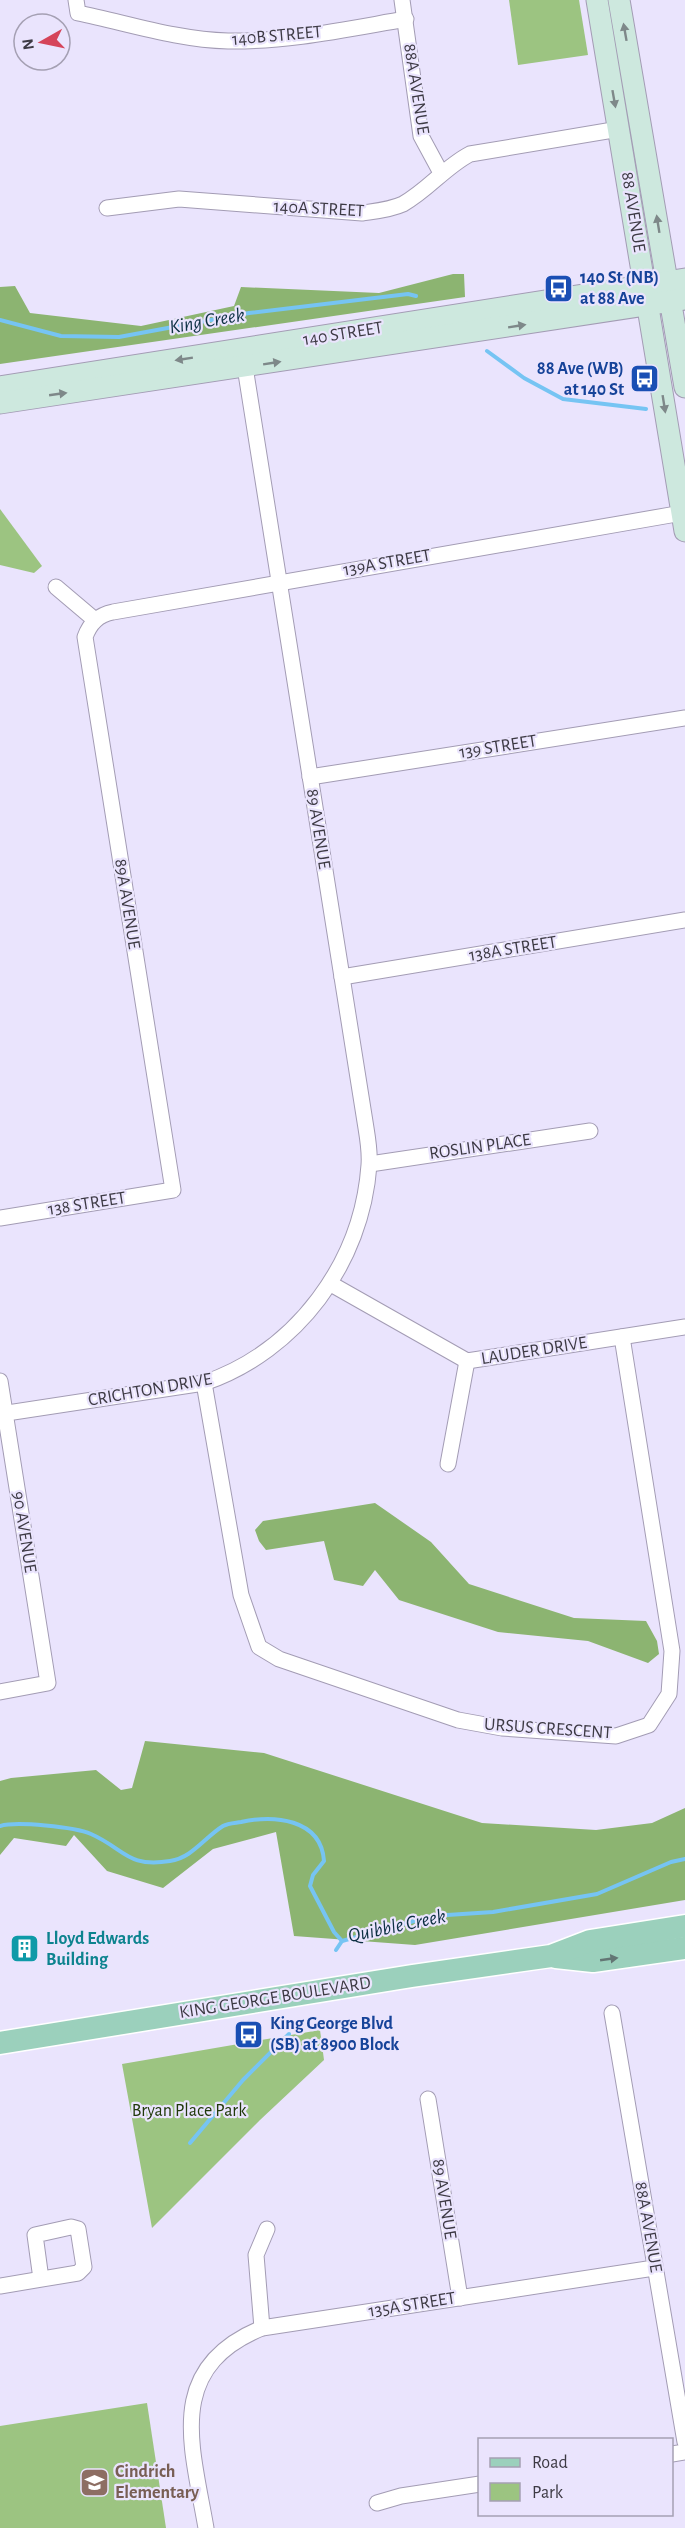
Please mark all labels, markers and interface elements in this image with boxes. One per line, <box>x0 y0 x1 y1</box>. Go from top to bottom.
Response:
north arrow <box>12 12 72 72</box>
street label: 140B STREET <box>231 23 323 49</box>
one-way arrow <box>620 23 629 42</box>
text: N <box>19 37 37 51</box>
street label: 88A AVENUE <box>400 42 432 136</box>
one-way arrow <box>609 90 618 109</box>
street label: 88 AVENUE <box>618 171 648 254</box>
street label: 140A STREET <box>273 198 365 220</box>
one-way arrow <box>654 215 663 234</box>
place label: 140 St (NB) at 88 Ave <box>580 269 659 308</box>
bus stop icon: 140 St (NB) at 88 Ave <box>543 272 575 304</box>
water label: King Creek <box>168 305 246 337</box>
street label: 140 STREET <box>302 319 384 349</box>
one-way arrow <box>507 321 526 330</box>
one-way arrow <box>175 354 194 363</box>
one-way arrow <box>262 359 281 368</box>
place label: 88 Ave (WB) at 140 St <box>537 360 624 399</box>
bus stop icon: 88 Ave (WB) at 140 St <box>629 363 661 395</box>
one-way arrow <box>49 390 68 399</box>
one-way arrow <box>660 395 669 414</box>
street label: 139A STREET <box>342 546 432 580</box>
street label: 139 STREET <box>458 732 538 762</box>
street label: 89 AVENUE <box>303 788 333 871</box>
street label: 89A AVENUE <box>111 857 143 951</box>
street label: 138A STREET <box>468 933 558 965</box>
street label: ROSLIN PLACE <box>428 1131 532 1163</box>
street label: 138 STREET <box>47 1189 127 1219</box>
street label: LAUDER DRIVE <box>480 1334 589 1368</box>
street label: CRICHTON DRIVE <box>87 1370 213 1410</box>
street label: 90 AVENUE <box>9 1490 39 1574</box>
street label: URSUS CRESCENT <box>484 1716 613 1742</box>
water label: Quibble Creek <box>346 1906 448 1946</box>
place label: Lloyd Edwards Building <box>46 1930 149 1969</box>
building icon: Lloyd Edwards Building <box>9 1933 41 1965</box>
one-way arrow <box>600 1954 619 1963</box>
street label: KING GEORGE BOULEVARD <box>178 1974 372 2022</box>
place label: King George Blvd (SB) at 8900 Block <box>270 2015 399 2054</box>
bus stop icon: King George Blvd (SB) at 8900 Block <box>233 2018 265 2050</box>
park label: Bryan Place Park <box>132 2102 247 2120</box>
street label: 89 AVENUE <box>429 2158 459 2241</box>
street label: 88A AVENUE <box>631 2180 665 2274</box>
street label: 135A STREET <box>367 2289 457 2321</box>
legend <box>478 2438 673 2516</box>
text: Road <box>532 2454 568 2472</box>
place label: Cindrich Elementary <box>115 2463 200 2502</box>
school or university icon: Cindrich Elementary <box>78 2466 110 2498</box>
text: Park <box>532 2484 564 2502</box>

